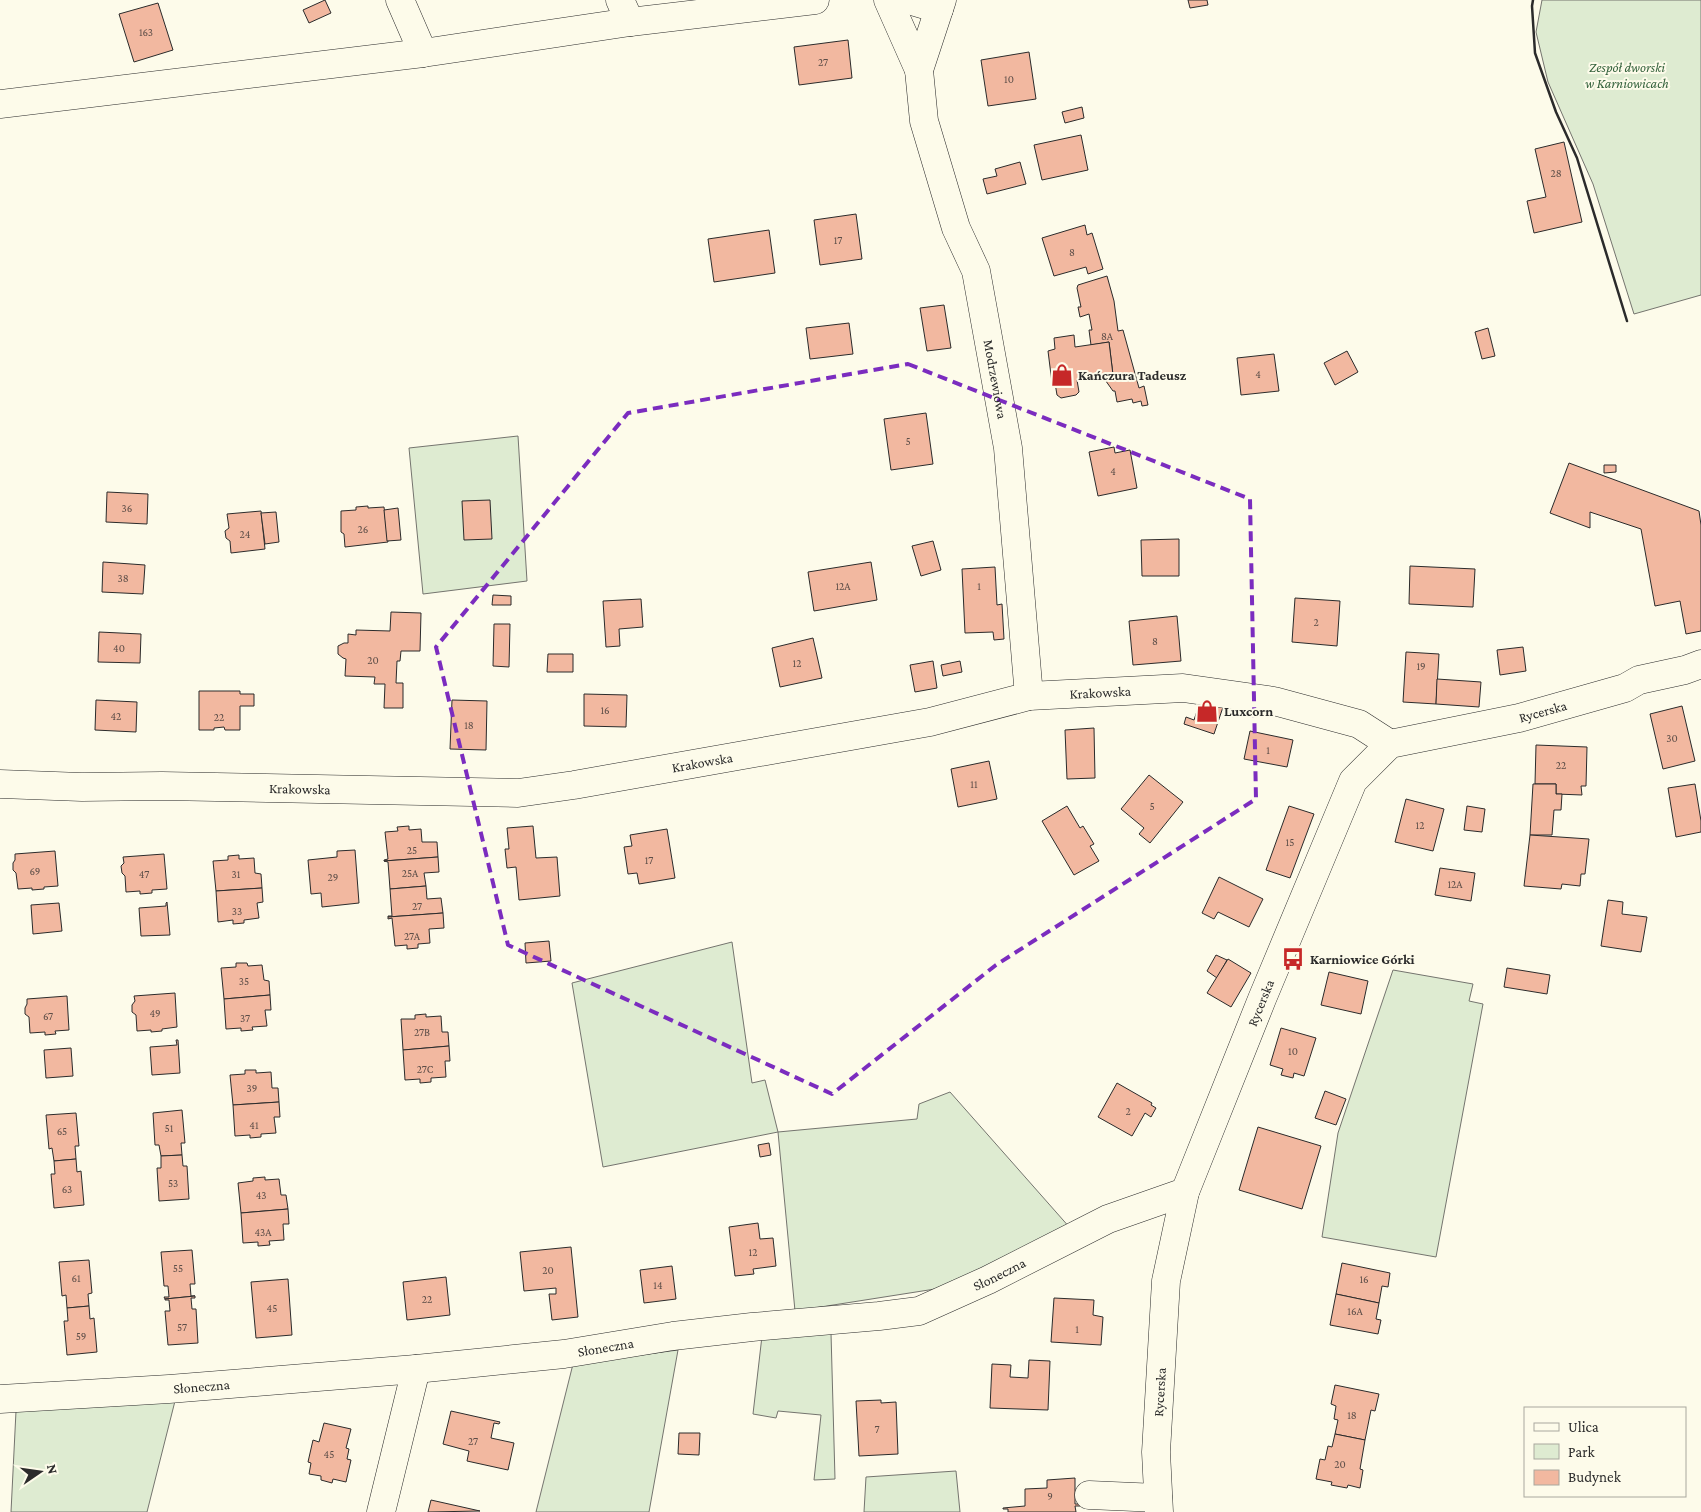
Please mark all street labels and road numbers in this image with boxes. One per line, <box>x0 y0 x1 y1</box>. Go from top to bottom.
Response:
street label: Modrzewiowa <box>981 338 1011 421</box>
street label: Krakowska <box>1069 683 1132 702</box>
street label: Rycerska <box>1517 697 1569 726</box>
street label: Krakowska <box>671 749 735 776</box>
street label: Krakowska <box>269 780 331 797</box>
street label: Rycerska <box>1244 977 1277 1029</box>
street label: Słoneczna <box>970 1254 1029 1294</box>
street label: Słoneczna <box>576 1335 635 1360</box>
street label: Rycerska <box>1150 1367 1169 1417</box>
street label: Słoneczna <box>173 1376 231 1397</box>

